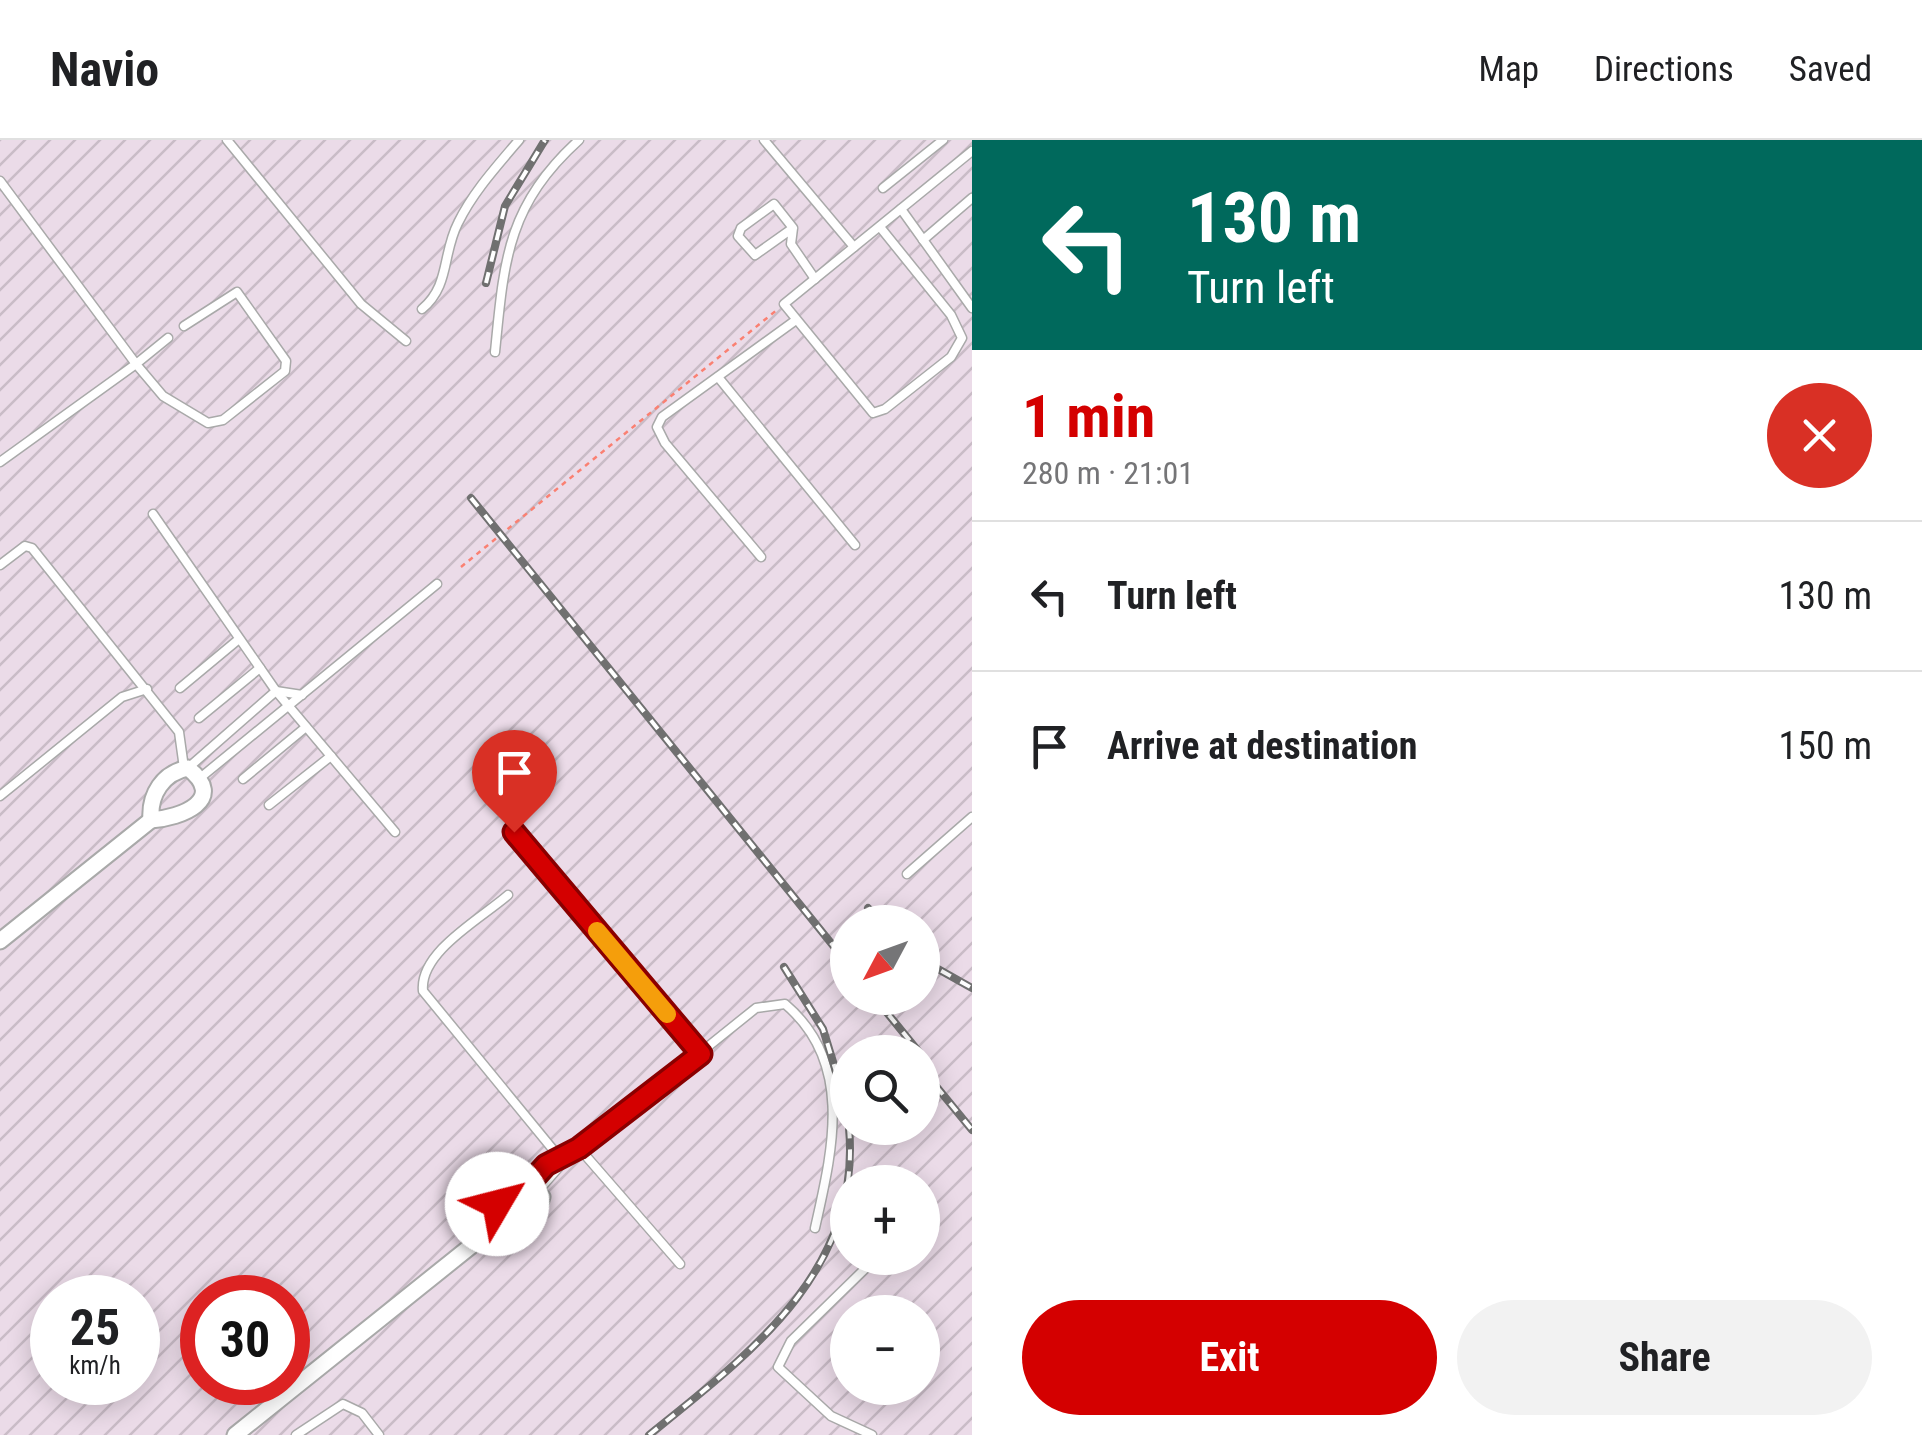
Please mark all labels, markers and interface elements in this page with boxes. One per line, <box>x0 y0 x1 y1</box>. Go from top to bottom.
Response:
text: Navio <box>50 41 159 98</box>
text: Map <box>1479 49 1539 90</box>
text: Directions <box>1594 49 1734 90</box>
text: Saved <box>1789 49 1872 90</box>
text: 130 m <box>1187 177 1361 259</box>
icon: left <box>1022 180 1152 310</box>
text: Turn left <box>1187 261 1335 314</box>
text: 1 min <box>1022 381 1155 452</box>
button: close <box>1767 383 1872 488</box>
text: 280 m · 21:01 <box>1022 454 1194 492</box>
icon: left <box>1022 569 1077 624</box>
text: Turn left <box>1107 574 1237 618</box>
text: 130 m <box>1778 574 1872 618</box>
icon: arrive <box>1022 719 1077 774</box>
text: Arrive at destination <box>1107 724 1417 768</box>
text: 150 m <box>1778 724 1872 768</box>
pin <box>472 730 557 833</box>
icon: arrive <box>487 745 542 800</box>
north arrow <box>830 905 940 1015</box>
map controls <box>830 905 940 1405</box>
button: search <box>830 1035 940 1145</box>
position arrow <box>445 1152 549 1256</box>
button: + <box>830 1165 940 1275</box>
speed limit sign: 30 <box>180 1275 310 1405</box>
button: − <box>830 1295 940 1405</box>
text: 25 <box>70 1299 120 1357</box>
button: Exit <box>1022 1300 1437 1415</box>
button: Share <box>1457 1300 1872 1415</box>
text: km/h <box>69 1351 121 1380</box>

